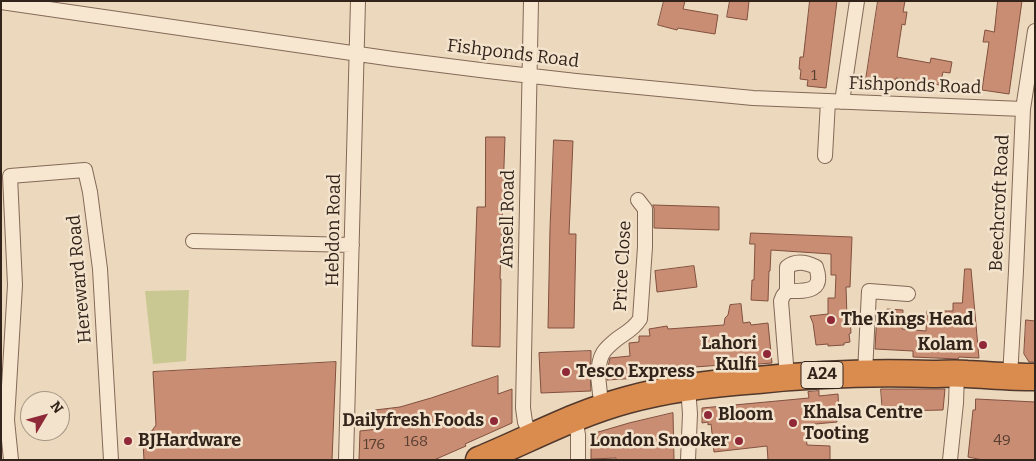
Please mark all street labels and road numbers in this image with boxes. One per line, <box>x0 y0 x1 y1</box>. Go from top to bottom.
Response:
street label: Fishponds Road <box>446 35 580 73</box>
street label: Fishponds Road <box>848 73 982 99</box>
street label: Beechcroft Road <box>986 134 1014 272</box>
street label: Ansell Road <box>496 170 520 268</box>
street label: Hebdon Road <box>322 174 346 286</box>
street label: Hereward Road <box>64 214 96 344</box>
street label: Price Close <box>610 220 636 312</box>
road number: A24 <box>801 362 843 388</box>

